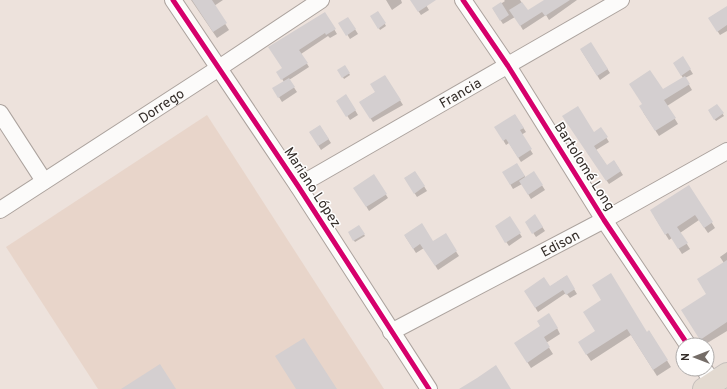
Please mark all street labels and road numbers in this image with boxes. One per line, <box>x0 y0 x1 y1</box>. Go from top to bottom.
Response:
street label: Francia <box>437 75 485 113</box>
street label: Dorrego <box>136 86 188 128</box>
street label: Bartolomé Long <box>550 119 618 214</box>
street label: Mariano López <box>279 144 344 231</box>
street label: Edison <box>538 227 583 262</box>

